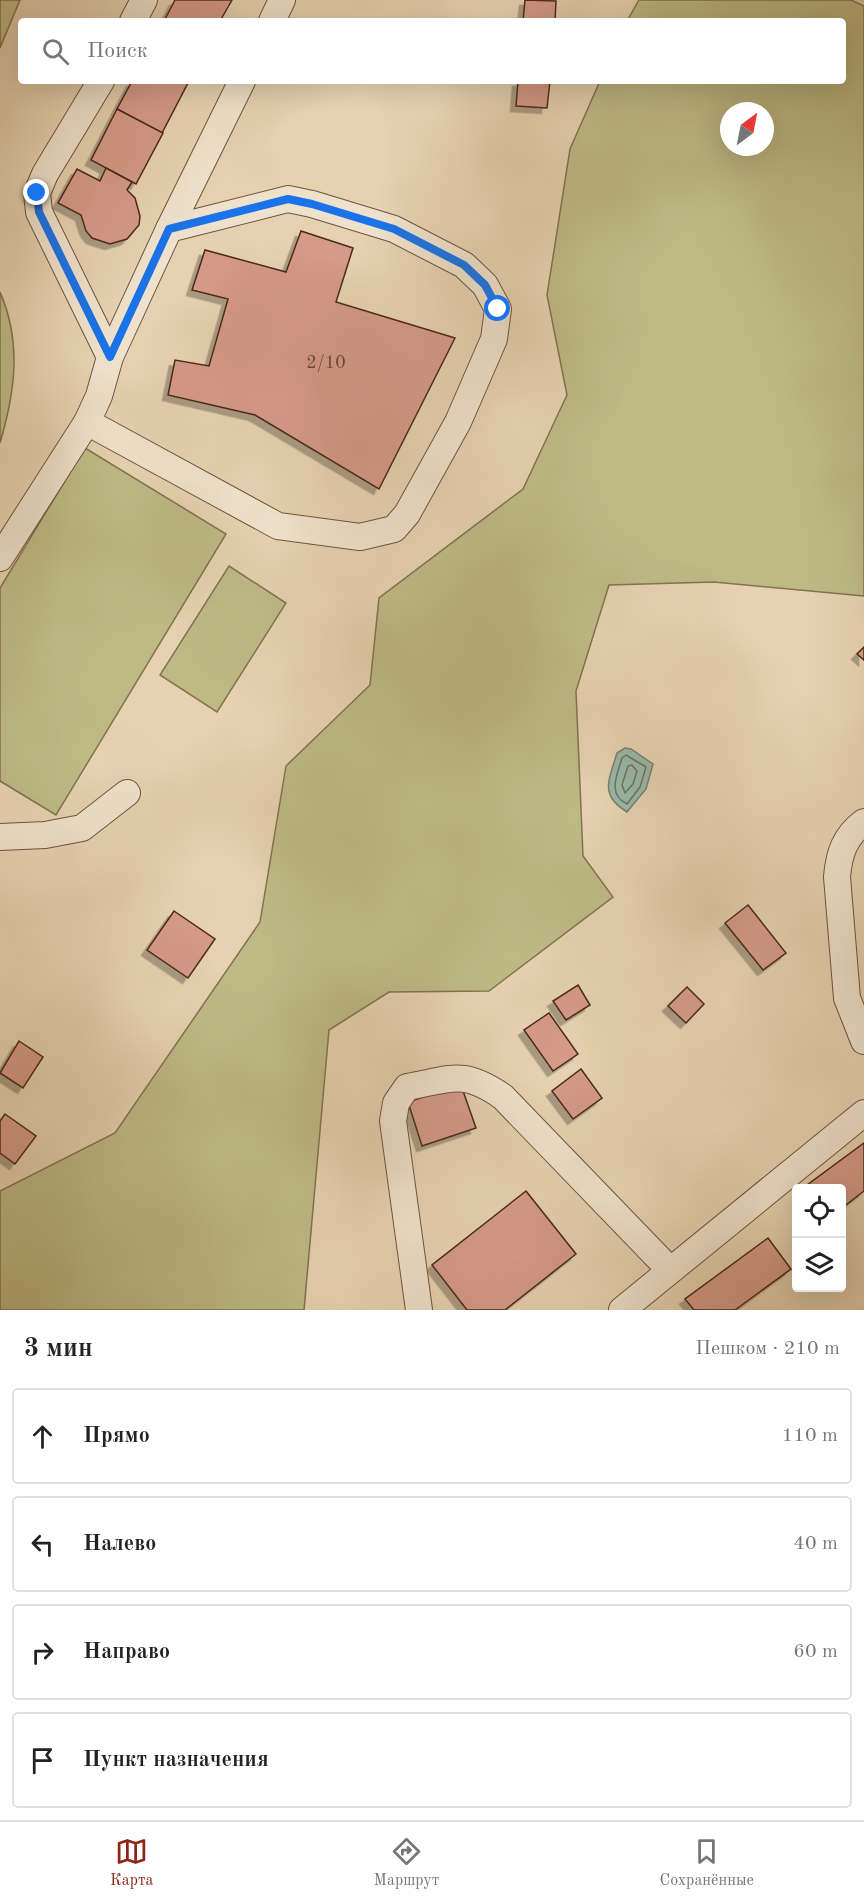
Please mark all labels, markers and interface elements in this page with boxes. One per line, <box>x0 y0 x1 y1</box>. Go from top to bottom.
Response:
search box <box>18 18 846 84</box>
icon: search <box>39 35 72 68</box>
text: Поиск <box>87 40 148 62</box>
north arrow <box>720 102 774 156</box>
route end <box>23 179 49 205</box>
route start <box>484 295 510 321</box>
house number: 2/10 <box>306 354 346 372</box>
map controls <box>792 1184 846 1292</box>
button: locate <box>792 1184 846 1238</box>
button: layers <box>792 1238 846 1292</box>
text: 3 мин <box>24 1336 93 1362</box>
text: Пешком · 210 m <box>695 1339 840 1359</box>
icon: ahead <box>26 1420 59 1453</box>
text: Прямо <box>83 1425 150 1447</box>
text: 110 m <box>782 1426 838 1446</box>
icon: left <box>26 1528 59 1561</box>
text: Налево <box>83 1533 156 1555</box>
text: 40 m <box>793 1534 838 1554</box>
icon: right <box>26 1636 59 1669</box>
text: Направо <box>83 1641 170 1663</box>
text: 60 m <box>793 1642 838 1662</box>
icon: arrive <box>26 1744 59 1777</box>
text: Пункт назначения <box>83 1749 269 1771</box>
tab: Карта <box>110 1835 153 1891</box>
tab: Маршрут <box>374 1835 439 1891</box>
tab: Сохранённые <box>660 1835 754 1891</box>

